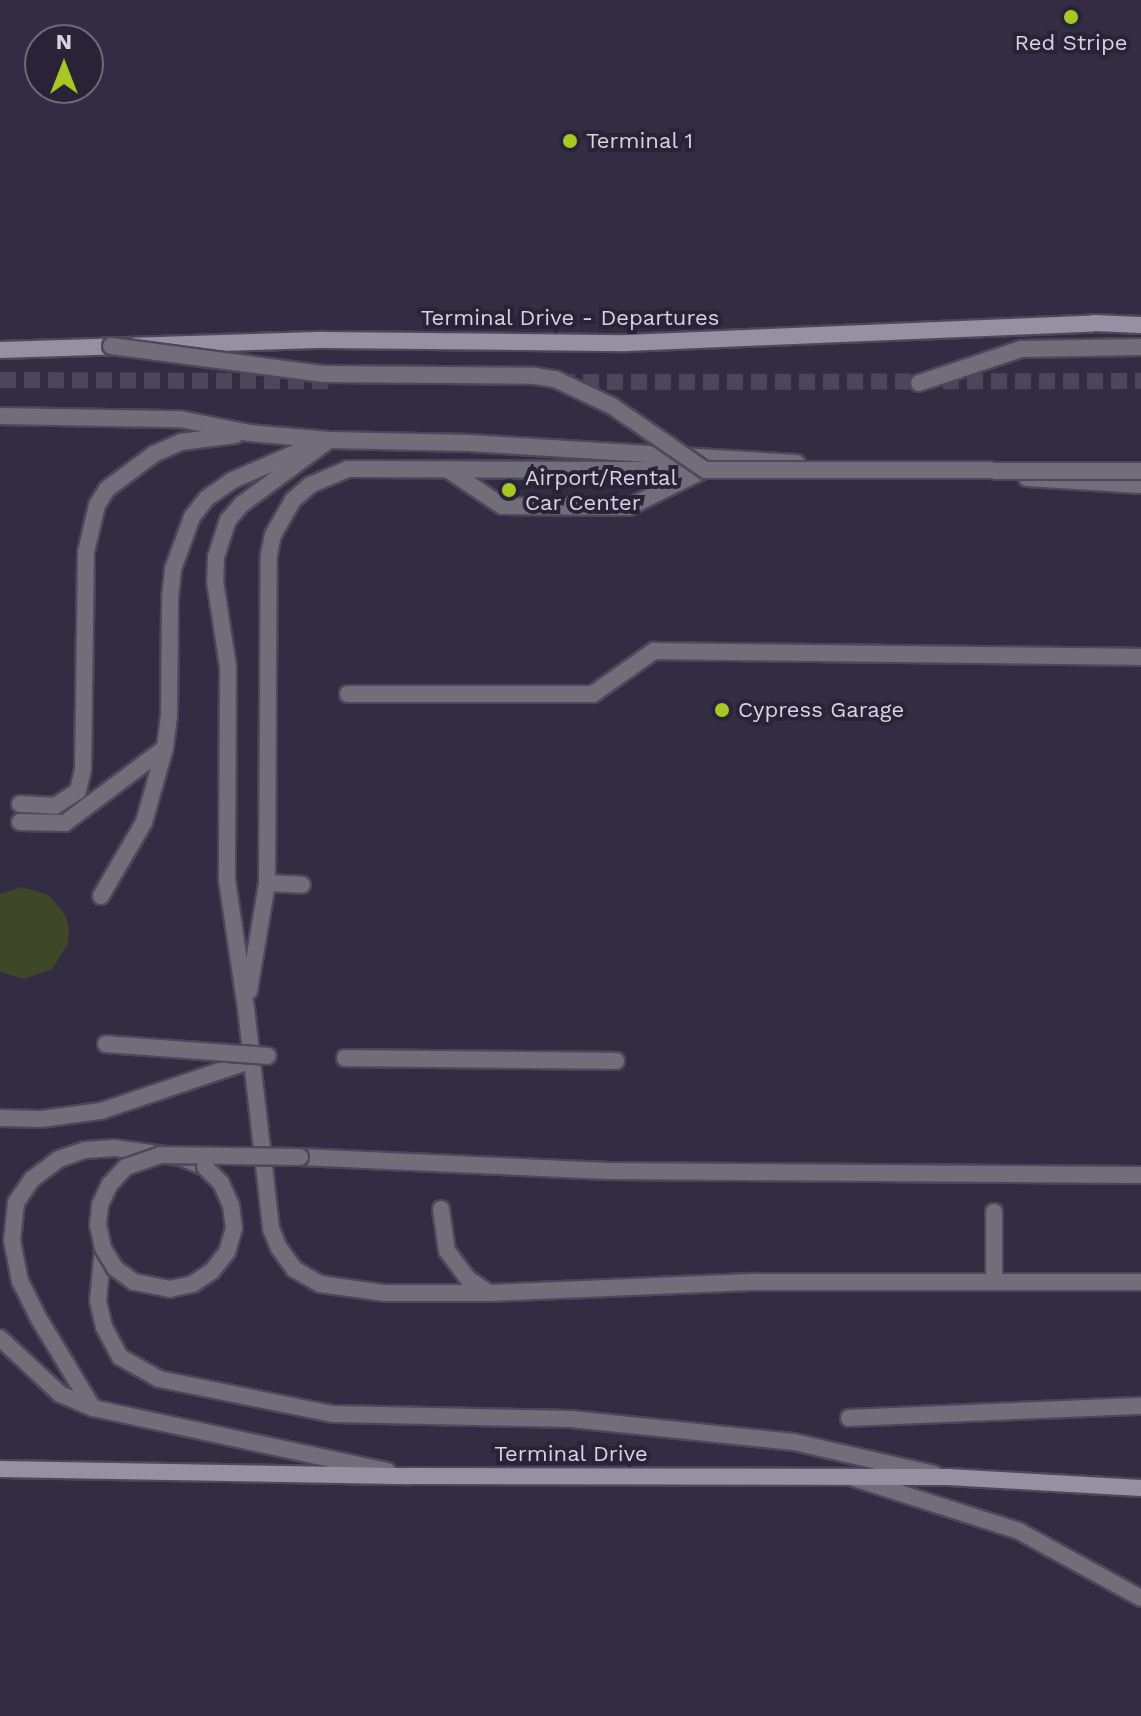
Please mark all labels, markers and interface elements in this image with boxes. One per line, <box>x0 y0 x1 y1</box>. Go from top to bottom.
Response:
marker: Red Stripe <box>1062 8 1080 26</box>
north arrow <box>24 24 104 104</box>
text: N <box>56 29 72 54</box>
place label: Red Stripe <box>1015 30 1127 56</box>
place label: Terminal 1 <box>586 128 694 154</box>
marker: Terminal 1 <box>561 132 579 150</box>
street label: Terminal Drive - Departures <box>420 305 720 331</box>
place label: Airport/Rental Car Center <box>525 464 677 516</box>
marker: Airport/Rental Car Center <box>500 481 518 499</box>
place label: Cypress Garage <box>738 697 904 723</box>
marker: Cypress Garage <box>713 701 731 719</box>
street label: Terminal Drive <box>494 1441 648 1467</box>

